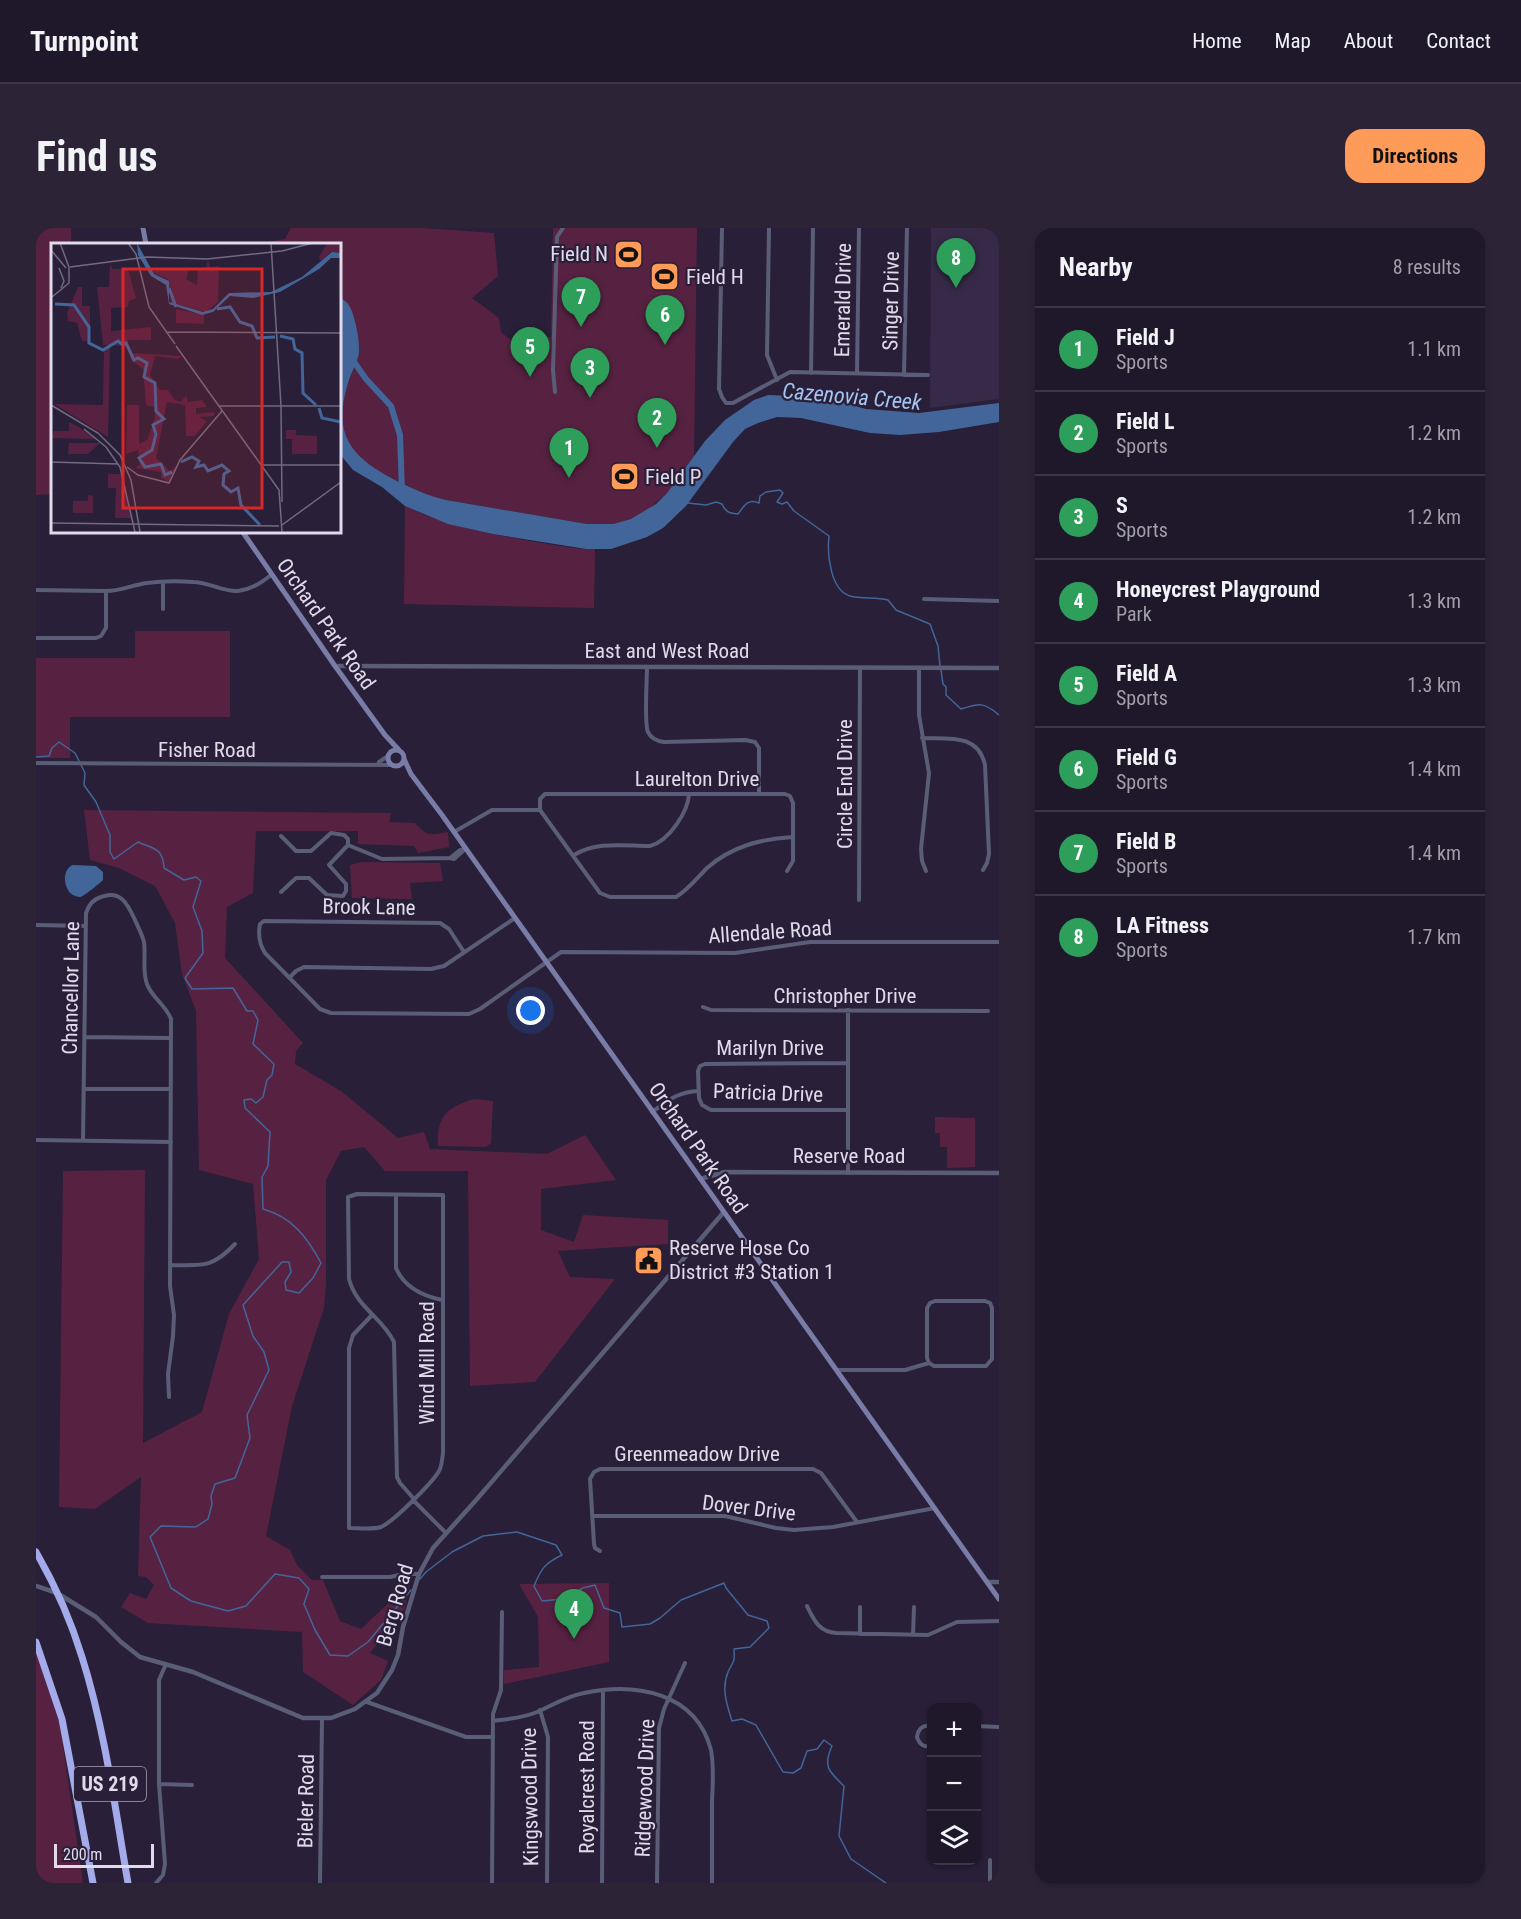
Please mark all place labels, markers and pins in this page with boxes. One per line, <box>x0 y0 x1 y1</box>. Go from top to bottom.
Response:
sports icon: Field N <box>613 238 645 270</box>
pin: 8 <box>936 238 976 288</box>
place label: Field N <box>550 242 608 266</box>
sports icon: Field H <box>649 261 681 293</box>
place label: Field H <box>686 265 744 289</box>
pin: 7 <box>562 278 600 327</box>
pin: 6 <box>646 296 684 345</box>
pin: 5 <box>510 328 550 377</box>
pin: 3 <box>570 348 610 398</box>
pin: 2 <box>638 398 676 448</box>
pin: 1 <box>550 428 588 478</box>
sports icon: Field P <box>608 461 640 493</box>
place label: Field P <box>645 465 701 489</box>
place label: Reserve Hose Co District #3 Station 1 <box>669 1236 834 1284</box>
public building icon: Reserve Hose Co District #3 Station 1 <box>632 1244 664 1276</box>
pin: 4 <box>554 1590 594 1639</box>

